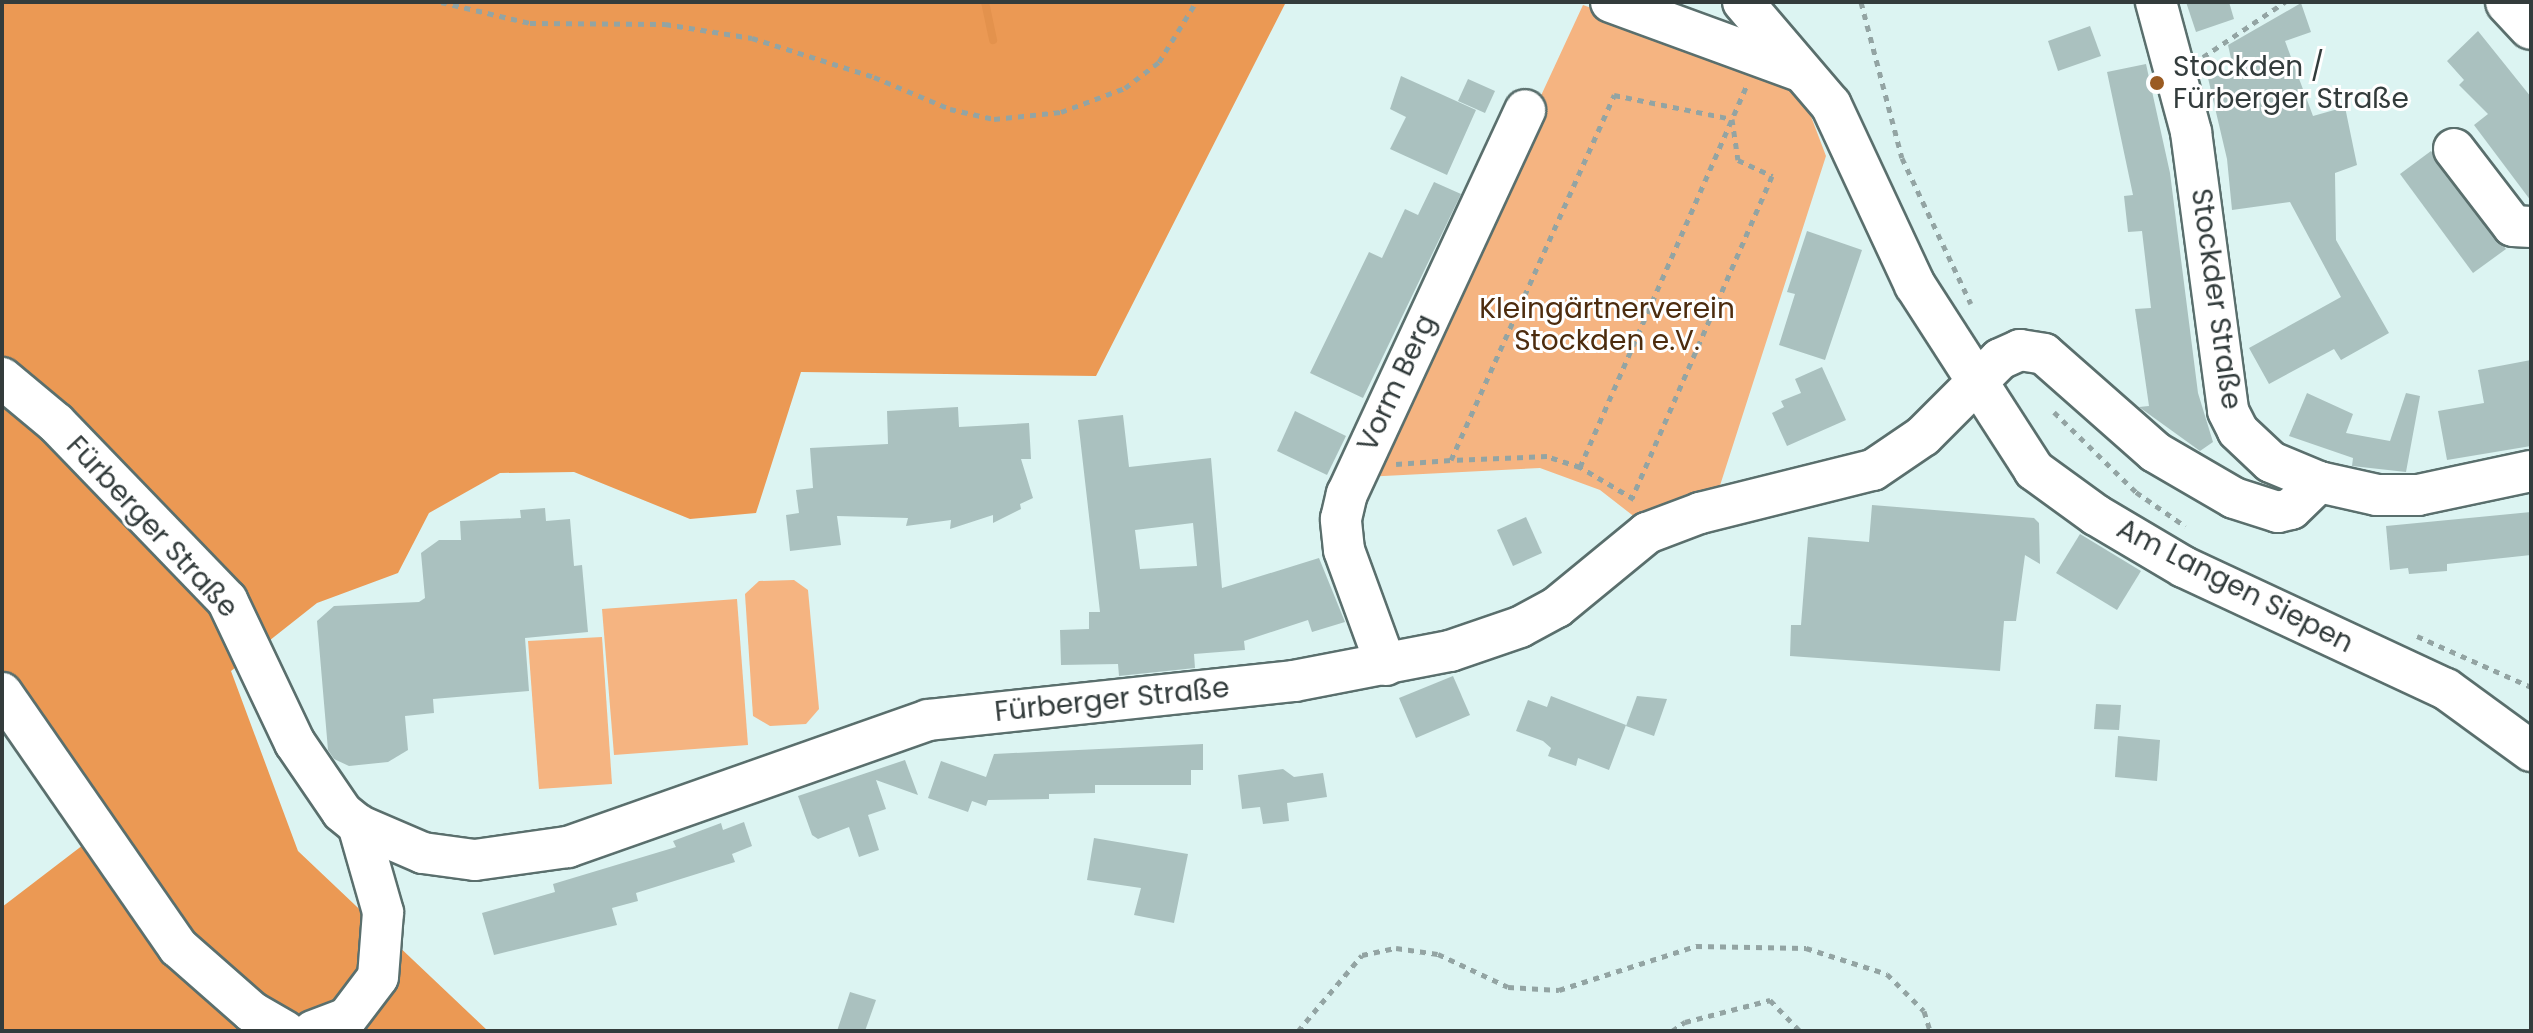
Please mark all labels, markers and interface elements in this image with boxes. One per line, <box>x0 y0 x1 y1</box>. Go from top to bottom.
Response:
place label: Stockden / Fürberger Straße <box>2173 50 2409 116</box>
marker: Stockden / Fürberger Straße <box>2148 74 2166 92</box>
street label: Stockder Straße <box>2184 186 2248 412</box>
park label: Kleingärtnerverein Stockden e.V. <box>1479 292 1735 358</box>
street label: Vorm Berg <box>1351 309 1443 457</box>
street label: Fürberger Straße <box>59 429 245 625</box>
street label: Am Langen Siepen <box>2111 512 2359 660</box>
street label: Fürberger Straße <box>993 671 1231 729</box>

